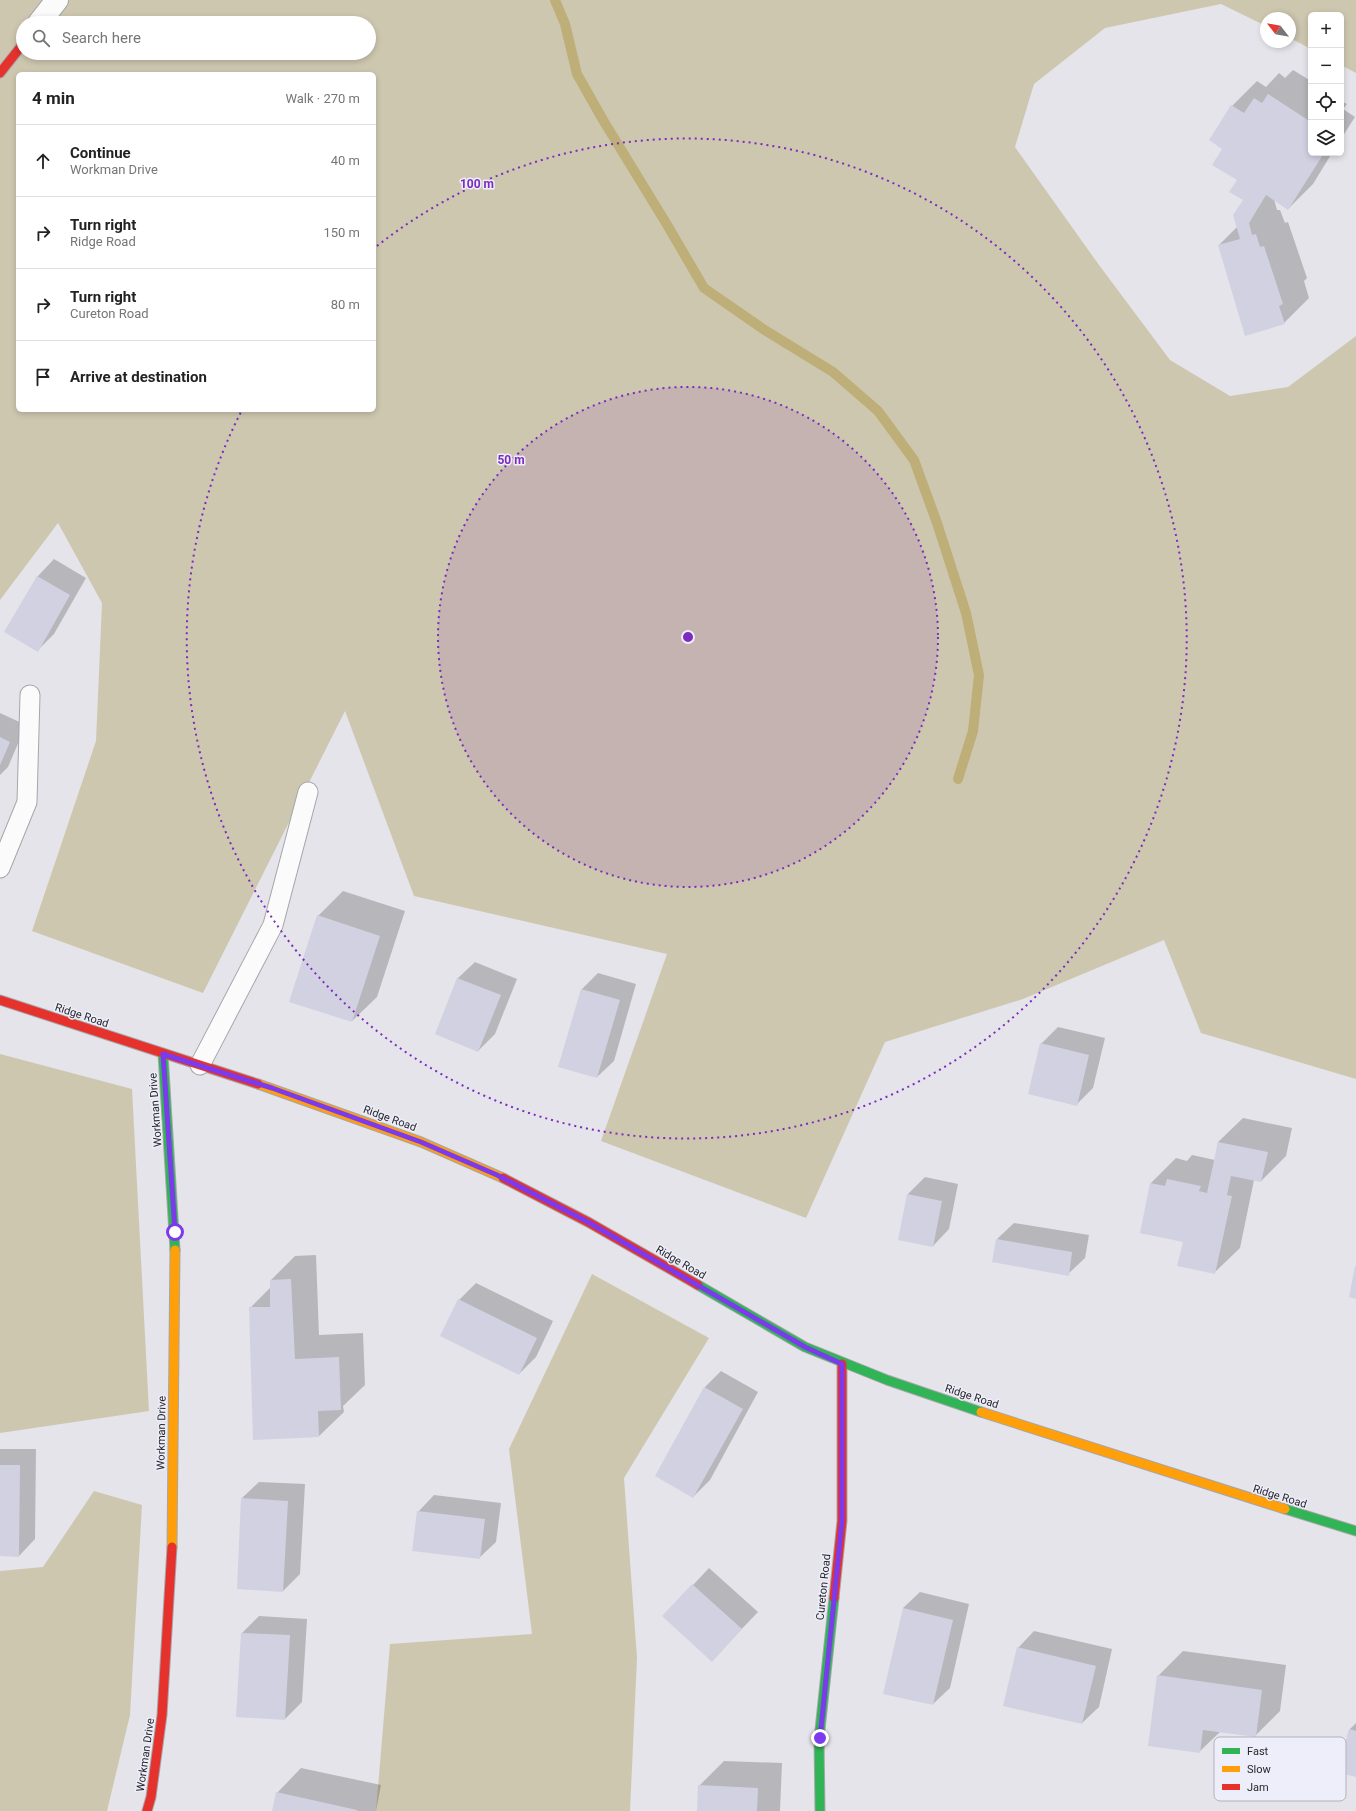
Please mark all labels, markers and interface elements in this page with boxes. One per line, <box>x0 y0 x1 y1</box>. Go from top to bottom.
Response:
north arrow <box>1260 12 1296 48</box>
map controls <box>1308 12 1344 156</box>
button: + <box>1308 12 1344 48</box>
search box <box>16 16 376 60</box>
icon: search <box>30 27 52 49</box>
text: Search here <box>62 29 141 47</box>
button: − <box>1308 48 1344 84</box>
button: locate <box>1308 84 1344 120</box>
text: 4 min <box>32 88 75 108</box>
text: Walk · 270 m <box>285 91 360 106</box>
button: layers <box>1308 120 1344 156</box>
text: Continue <box>70 144 131 162</box>
icon: ahead <box>32 150 54 172</box>
text: 40 m <box>331 153 360 168</box>
text: Workman Drive <box>70 162 158 177</box>
text: 100 m <box>460 177 494 191</box>
text: Turn right <box>70 216 136 234</box>
icon: right <box>32 222 54 244</box>
text: 150 m <box>323 225 360 240</box>
text: Ridge Road <box>70 234 136 249</box>
text: Turn right <box>70 288 136 306</box>
icon: right <box>32 294 54 316</box>
text: 80 m <box>331 297 360 312</box>
text: Cureton Road <box>70 306 149 321</box>
icon: arrive <box>32 366 54 388</box>
text: Arrive at destination <box>70 368 207 386</box>
text: 50 m <box>497 453 525 467</box>
centre of rings <box>681 630 695 644</box>
street label: Ridge Road <box>53 1001 110 1030</box>
street label: Workman Drive <box>146 1072 165 1147</box>
street label: Ridge Road <box>361 1103 418 1134</box>
route start <box>166 1223 184 1241</box>
street label: Ridge Road <box>653 1243 708 1282</box>
street label: Ridge Road <box>943 1382 1000 1411</box>
street label: Workman Drive <box>154 1396 169 1470</box>
street label: Ridge Road <box>1251 1482 1308 1511</box>
street label: Cureton Road <box>814 1553 833 1621</box>
street label: Workman Drive <box>134 1717 157 1793</box>
route end <box>811 1729 829 1747</box>
legend <box>1214 1737 1346 1801</box>
text: Fast <box>1247 1745 1269 1758</box>
text: Slow <box>1247 1763 1271 1776</box>
text: Jam <box>1247 1781 1269 1794</box>

